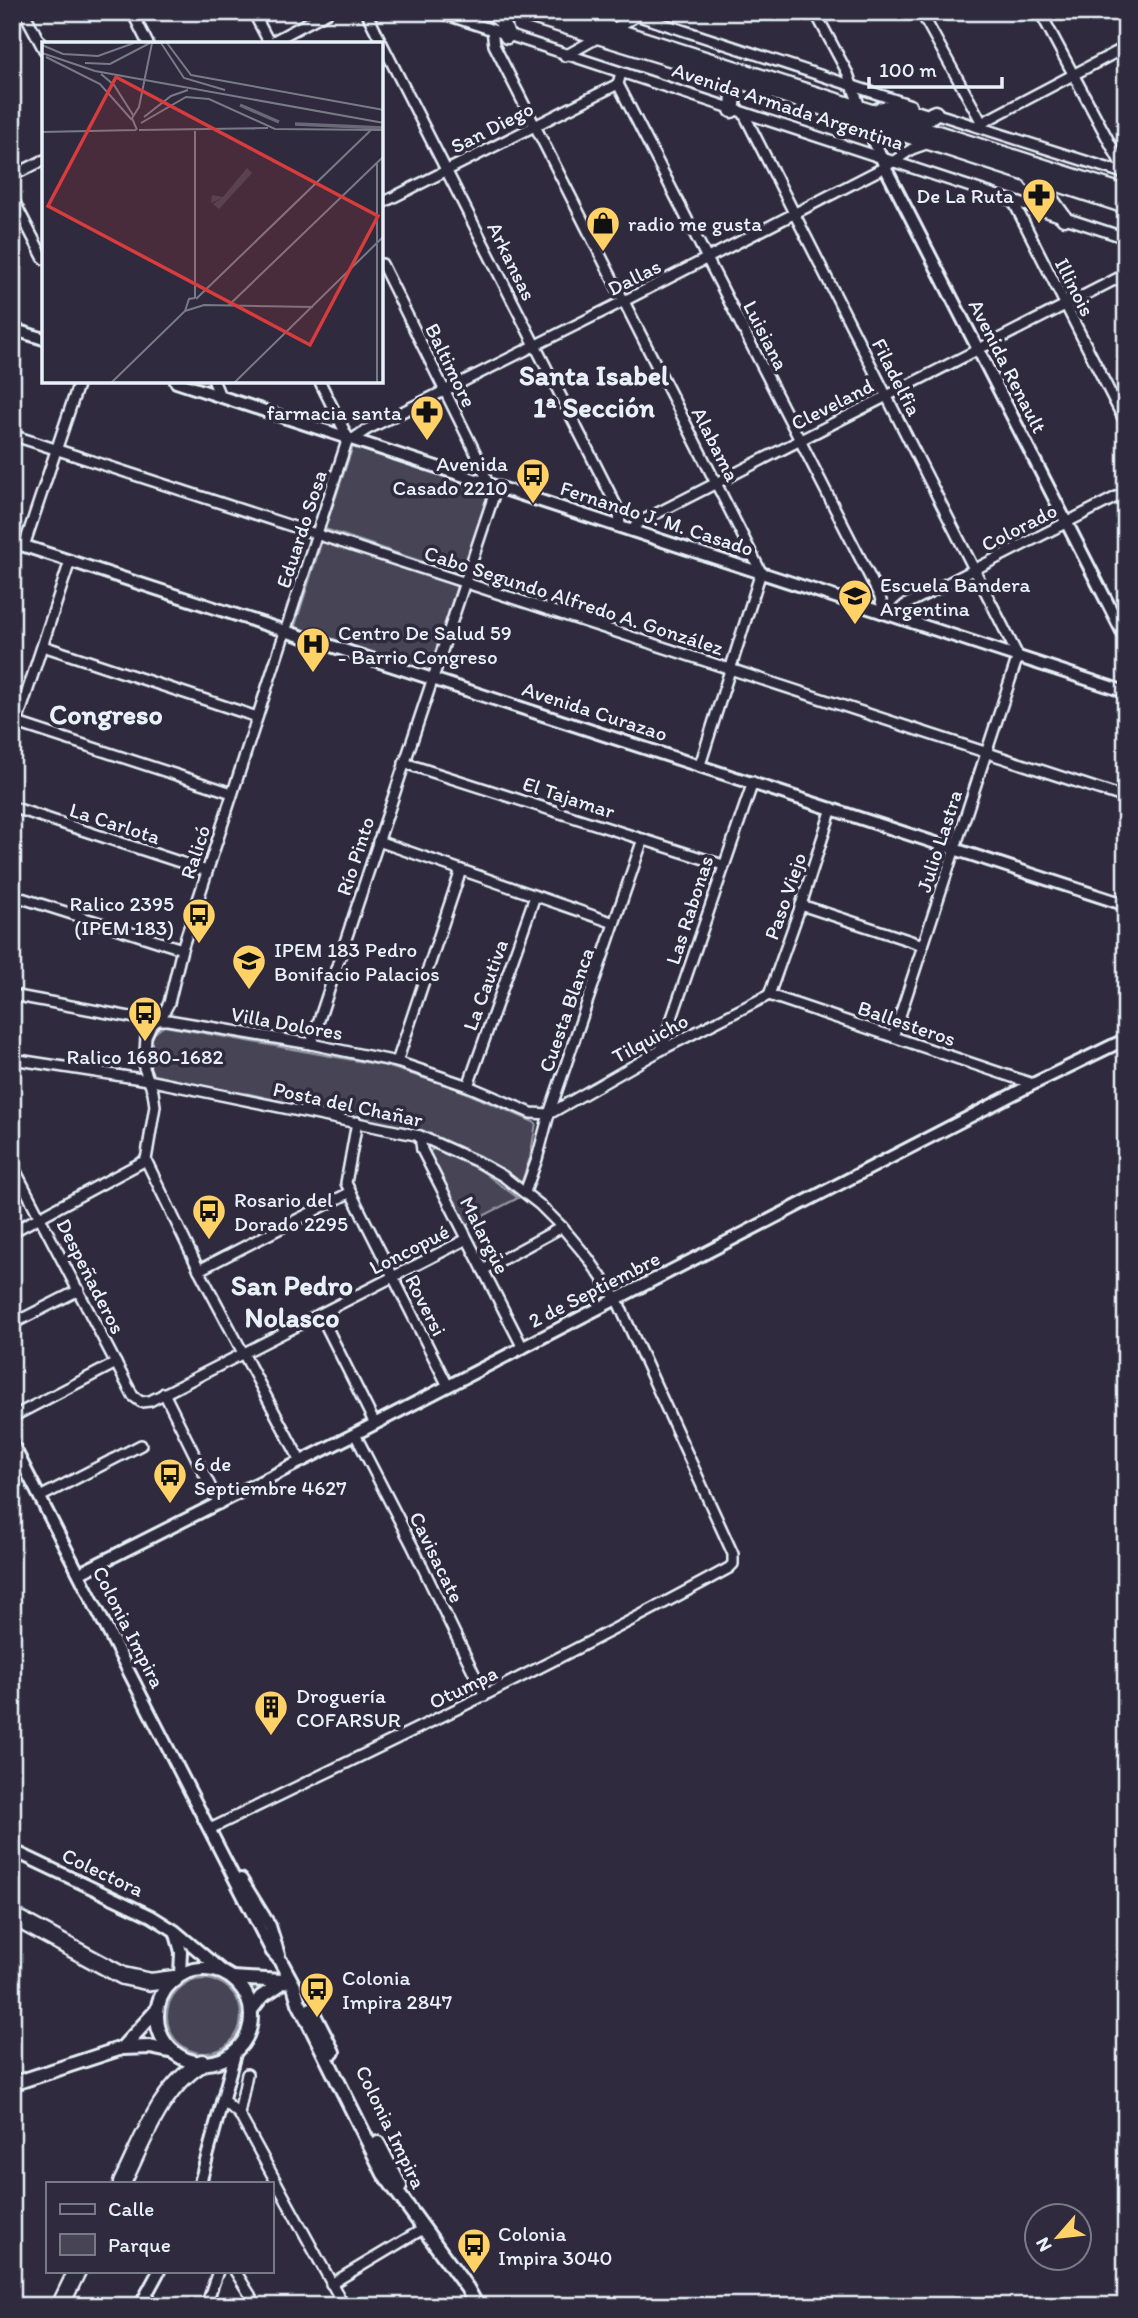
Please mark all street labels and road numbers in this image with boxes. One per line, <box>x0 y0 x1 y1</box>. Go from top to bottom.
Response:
street label: Avenida Armada Argentina <box>669 57 907 155</box>
street label: San Diego <box>446 96 538 158</box>
street label: Arkansas <box>482 218 542 304</box>
street label: Dallas <box>603 253 665 301</box>
street label: Illinois <box>1050 254 1100 320</box>
street label: Avenida Renault <box>964 295 1053 437</box>
street label: Luisiana <box>738 296 794 374</box>
street label: Baltimore <box>420 319 482 411</box>
street label: Filadelfia <box>867 334 927 420</box>
street label: Cleveland <box>787 373 877 435</box>
street label: Alabama <box>687 403 745 485</box>
street label: Eduardo Sosa <box>270 467 332 591</box>
street label: Fernando J. M. Casado <box>557 475 757 561</box>
street label: Colorado <box>977 497 1061 557</box>
street label: Cabo Segundo Alfredo A. González <box>421 540 727 660</box>
street label: Avenida Curazao <box>519 676 671 746</box>
street label: El Tajamar <box>520 770 619 824</box>
street label: Julio Lastra <box>911 787 967 895</box>
street label: La Carlota <box>66 797 164 849</box>
street label: Río Pinto <box>331 813 379 899</box>
street label: Ralicó <box>175 822 215 882</box>
street label: Paso Viejo <box>758 849 812 943</box>
street label: Las Rabonas <box>660 853 718 967</box>
street label: La Cautiva <box>457 936 513 1034</box>
street label: Cuesta Blanca <box>533 945 599 1075</box>
street label: Ballesteros <box>855 995 959 1051</box>
street label: Villa Dolores <box>229 1001 345 1045</box>
street label: Tilquicho <box>608 1008 692 1068</box>
street label: Posta del Chañar <box>271 1076 426 1132</box>
street label: Malargüe <box>455 1192 515 1278</box>
street label: Despeñaderos <box>51 1214 131 1338</box>
street label: Loncopué <box>365 1218 453 1280</box>
street label: 2 de Septiembre <box>524 1245 664 1333</box>
street label: Roversi <box>400 1270 452 1340</box>
street label: Cavisacate <box>404 1507 470 1607</box>
street label: Colonia Impira <box>87 1562 171 1692</box>
street label: Otumpa <box>425 1660 501 1714</box>
street label: Colectora <box>58 1842 148 1902</box>
street label: Colonia Impira <box>350 2061 432 2193</box>

